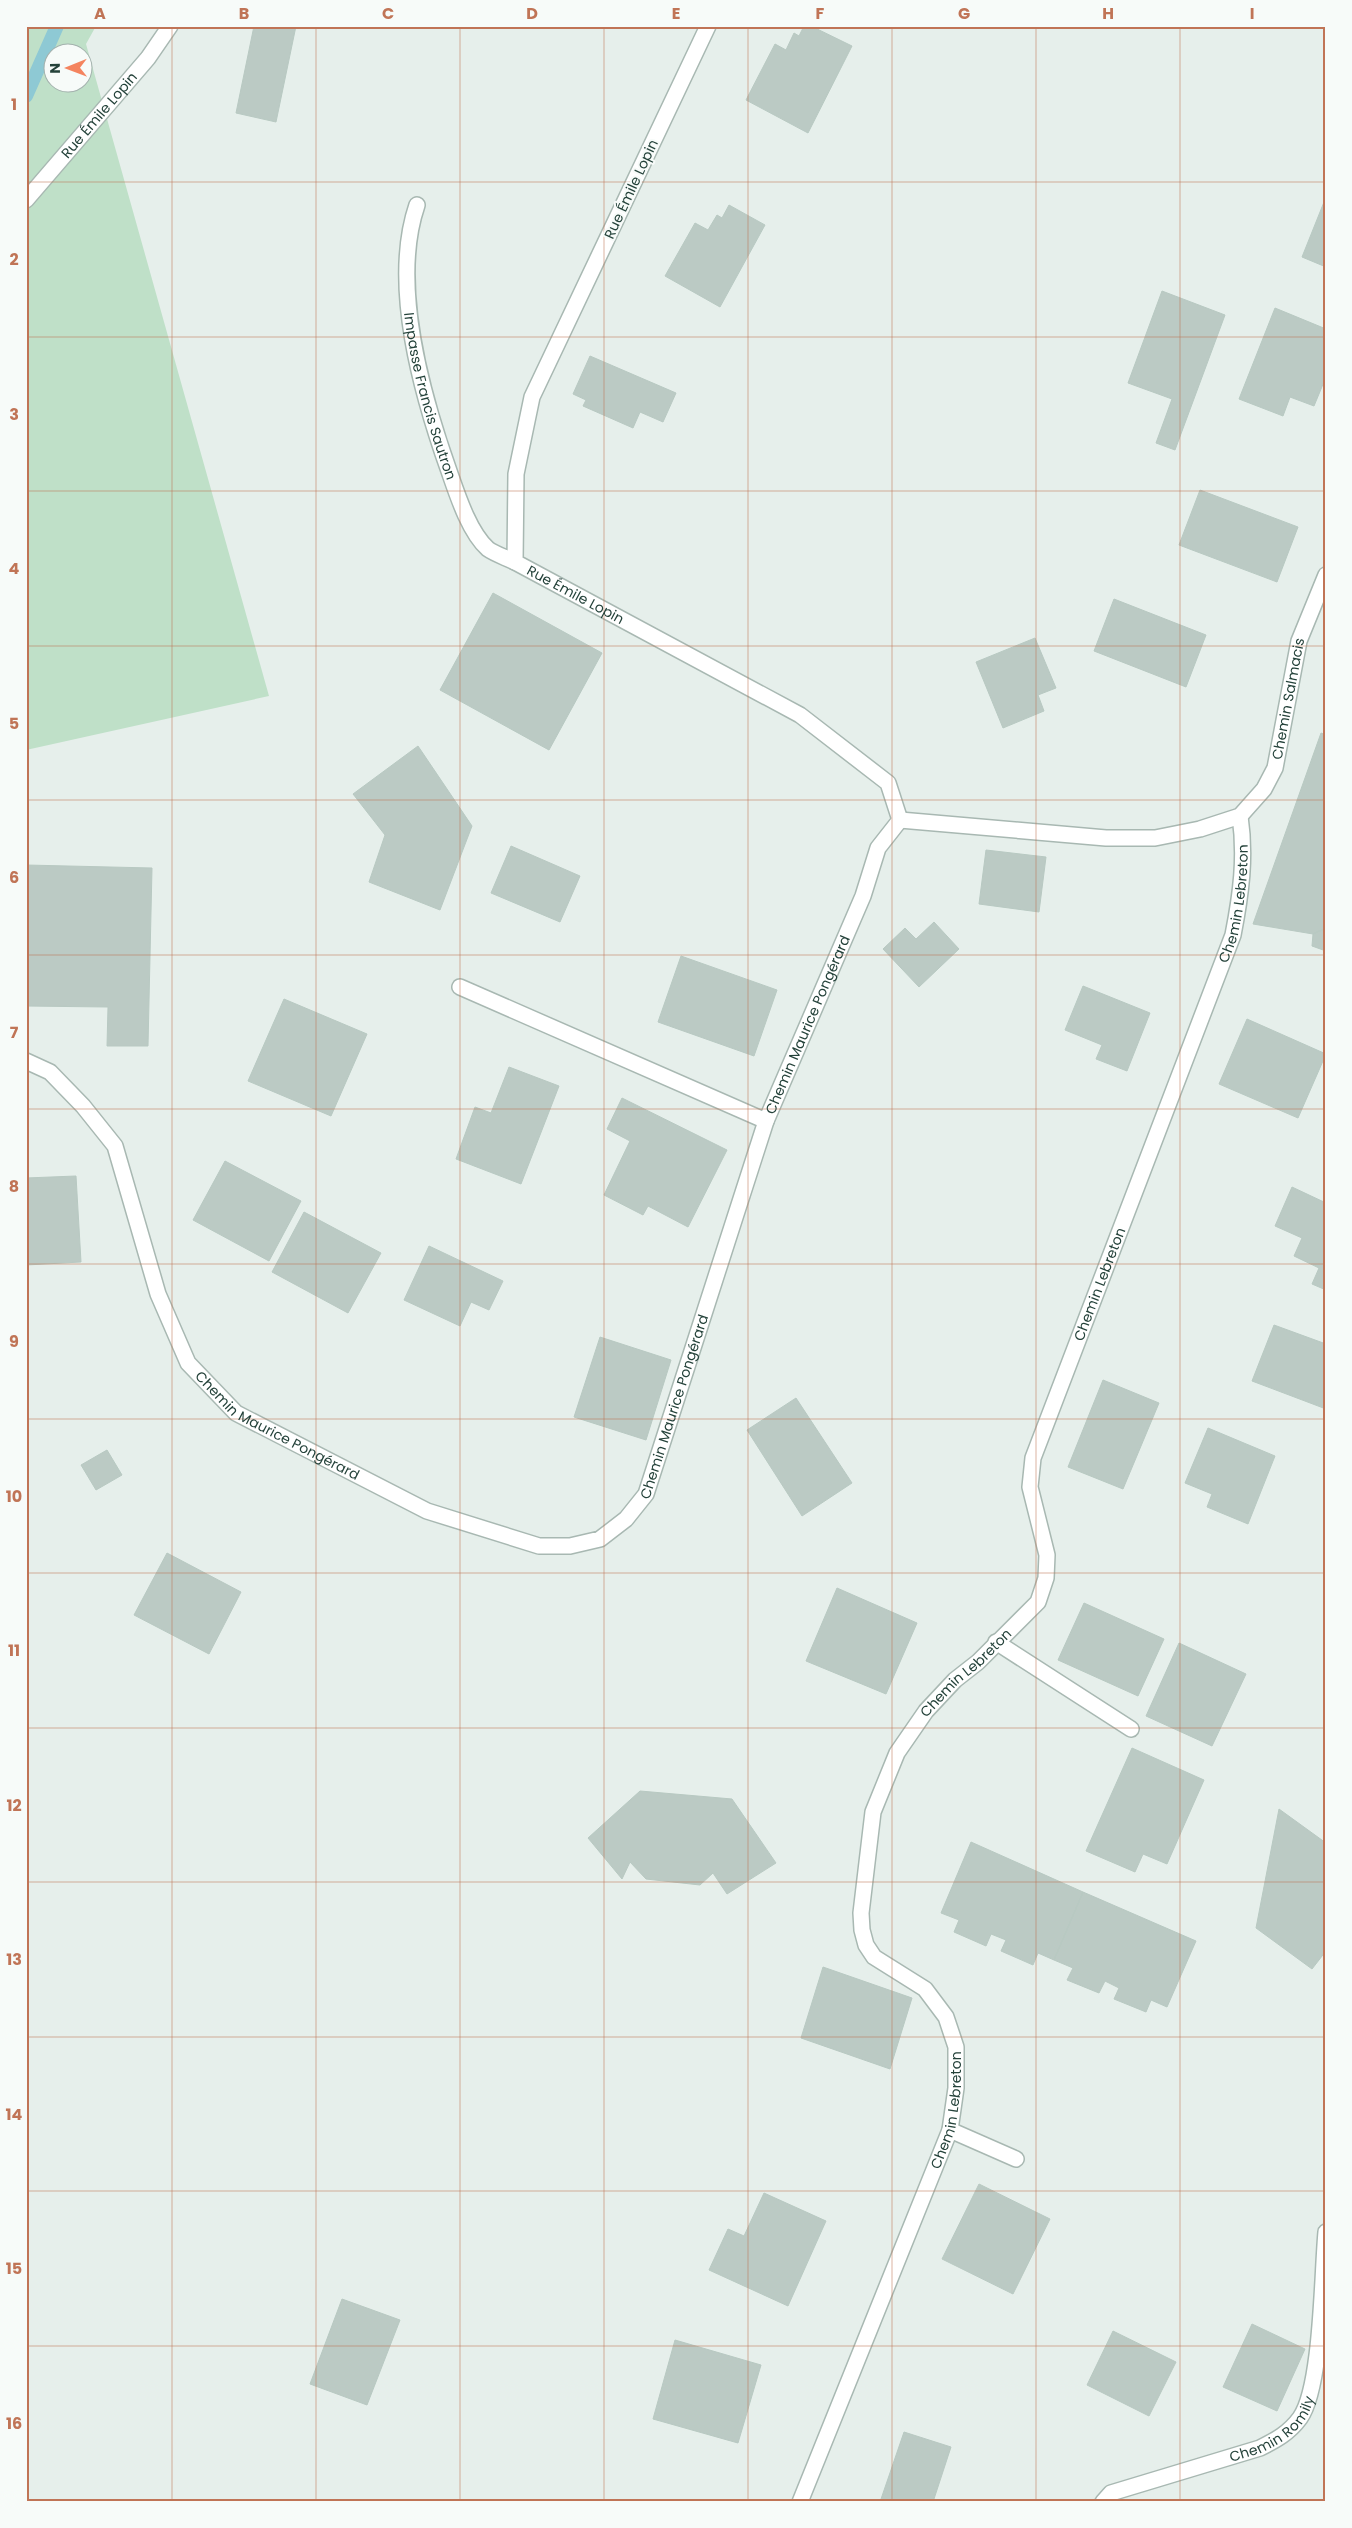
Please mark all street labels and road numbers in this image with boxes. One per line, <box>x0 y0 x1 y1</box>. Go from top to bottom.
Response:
street label: Rue Émile Lopin <box>56 68 142 162</box>
street label: Rue Émile Lopin <box>599 136 663 242</box>
street label: Impasse Francis Sautron <box>399 311 461 482</box>
street label: Rue Émile Lopin <box>523 560 628 629</box>
street label: Chemin Salmacis <box>1267 636 1309 761</box>
street label: Chemin Lebreton <box>1213 844 1253 966</box>
street label: Chemin Maurice Pongérard <box>760 932 855 1117</box>
street label: Chemin Lebreton <box>1069 1224 1130 1344</box>
street label: Chemin Maurice Pongérard <box>635 1312 713 1502</box>
street label: Chemin Maurice Pongérard <box>191 1366 363 1485</box>
street label: Chemin Lebreton <box>915 1624 1016 1721</box>
street label: Chemin Lebreton <box>925 2051 966 2172</box>
street label: Chemin Romily <box>1227 2393 1319 2467</box>

